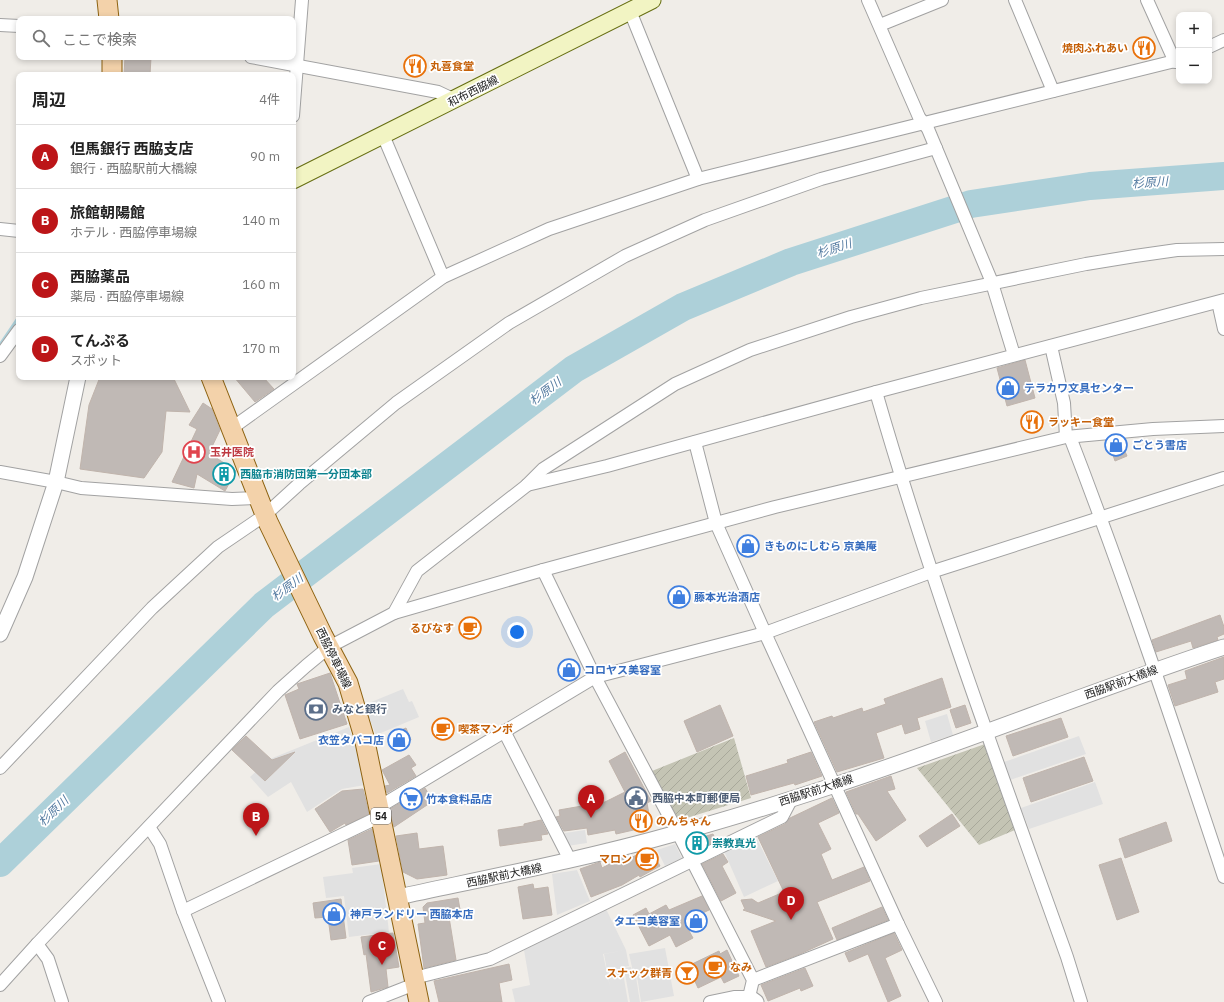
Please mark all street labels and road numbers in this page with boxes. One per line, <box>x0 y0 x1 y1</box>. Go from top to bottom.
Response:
street label: 和布西脇線 <box>445 72 501 110</box>
street label: 西脇停車場線 <box>313 625 355 691</box>
street label: 西脇駅前大橋線 <box>1082 662 1160 702</box>
street label: 西脇駅前大橋線 <box>777 771 855 809</box>
road number: 54 <box>371 808 391 824</box>
street label: 西脇駅前大橋線 <box>465 860 543 890</box>

